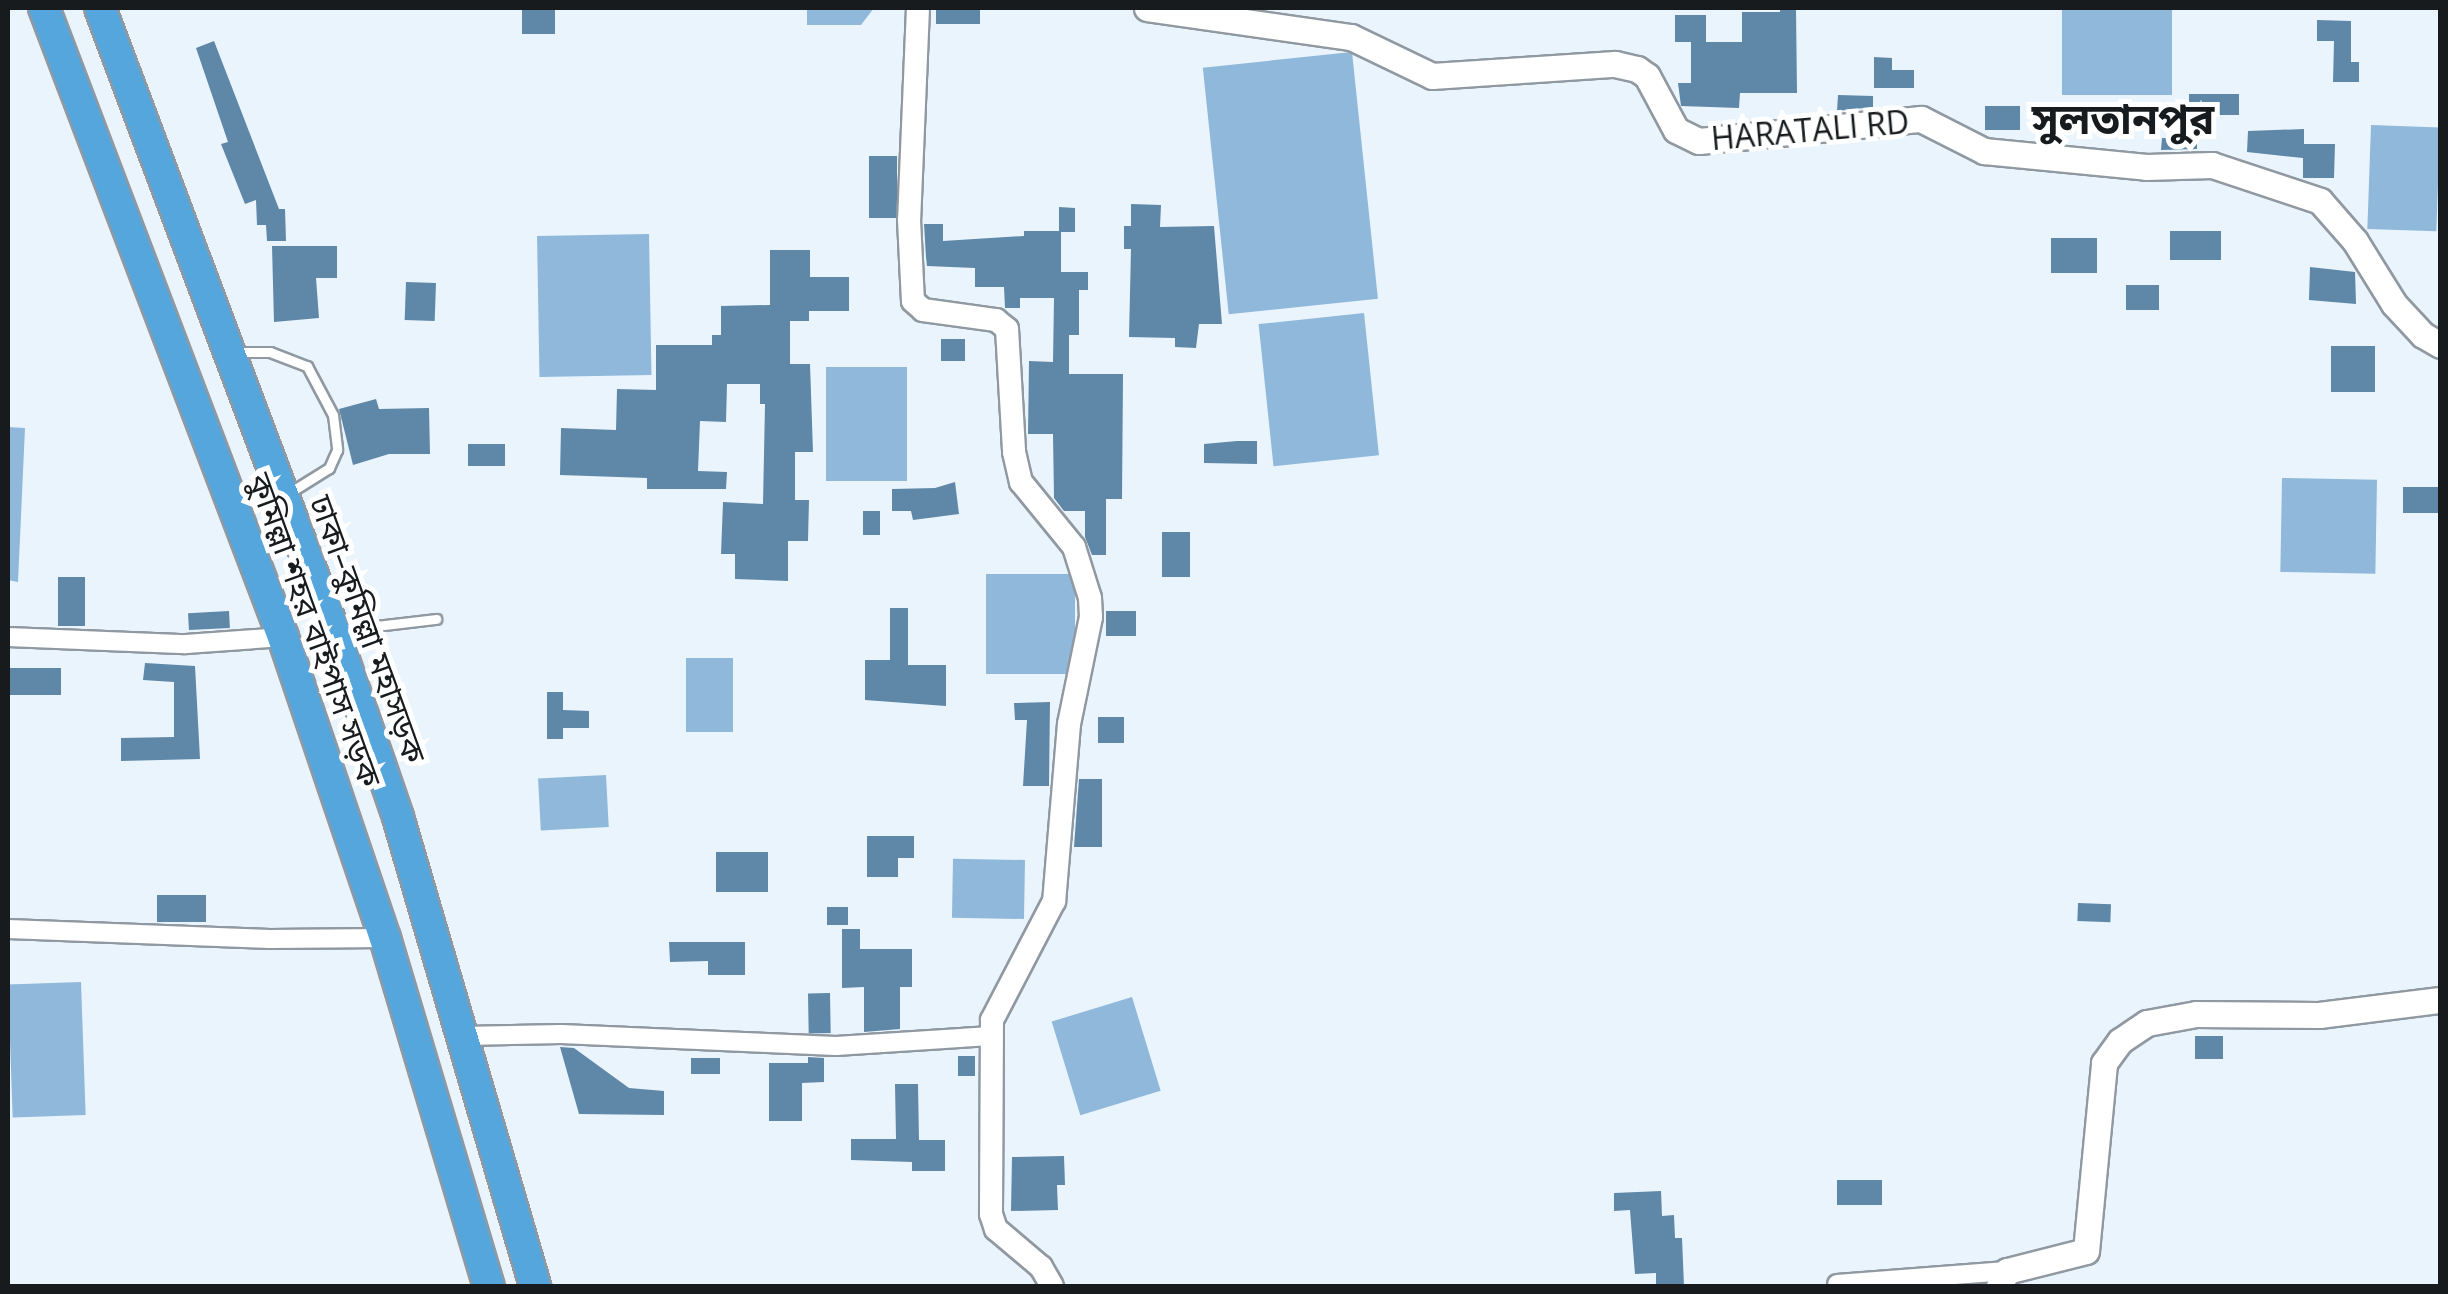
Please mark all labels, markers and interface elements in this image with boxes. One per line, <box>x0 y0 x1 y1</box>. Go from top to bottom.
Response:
district label: সুলতানপুর <box>2032 93 2214 143</box>
street label: HARATALI RD <box>1709 102 1911 158</box>
street label: কুমিল্লা শহর বাইপাস সড়ক <box>240 468 390 792</box>
street label: ঢাকা–কুমিল্লা মহাসড়ক <box>302 490 434 768</box>

